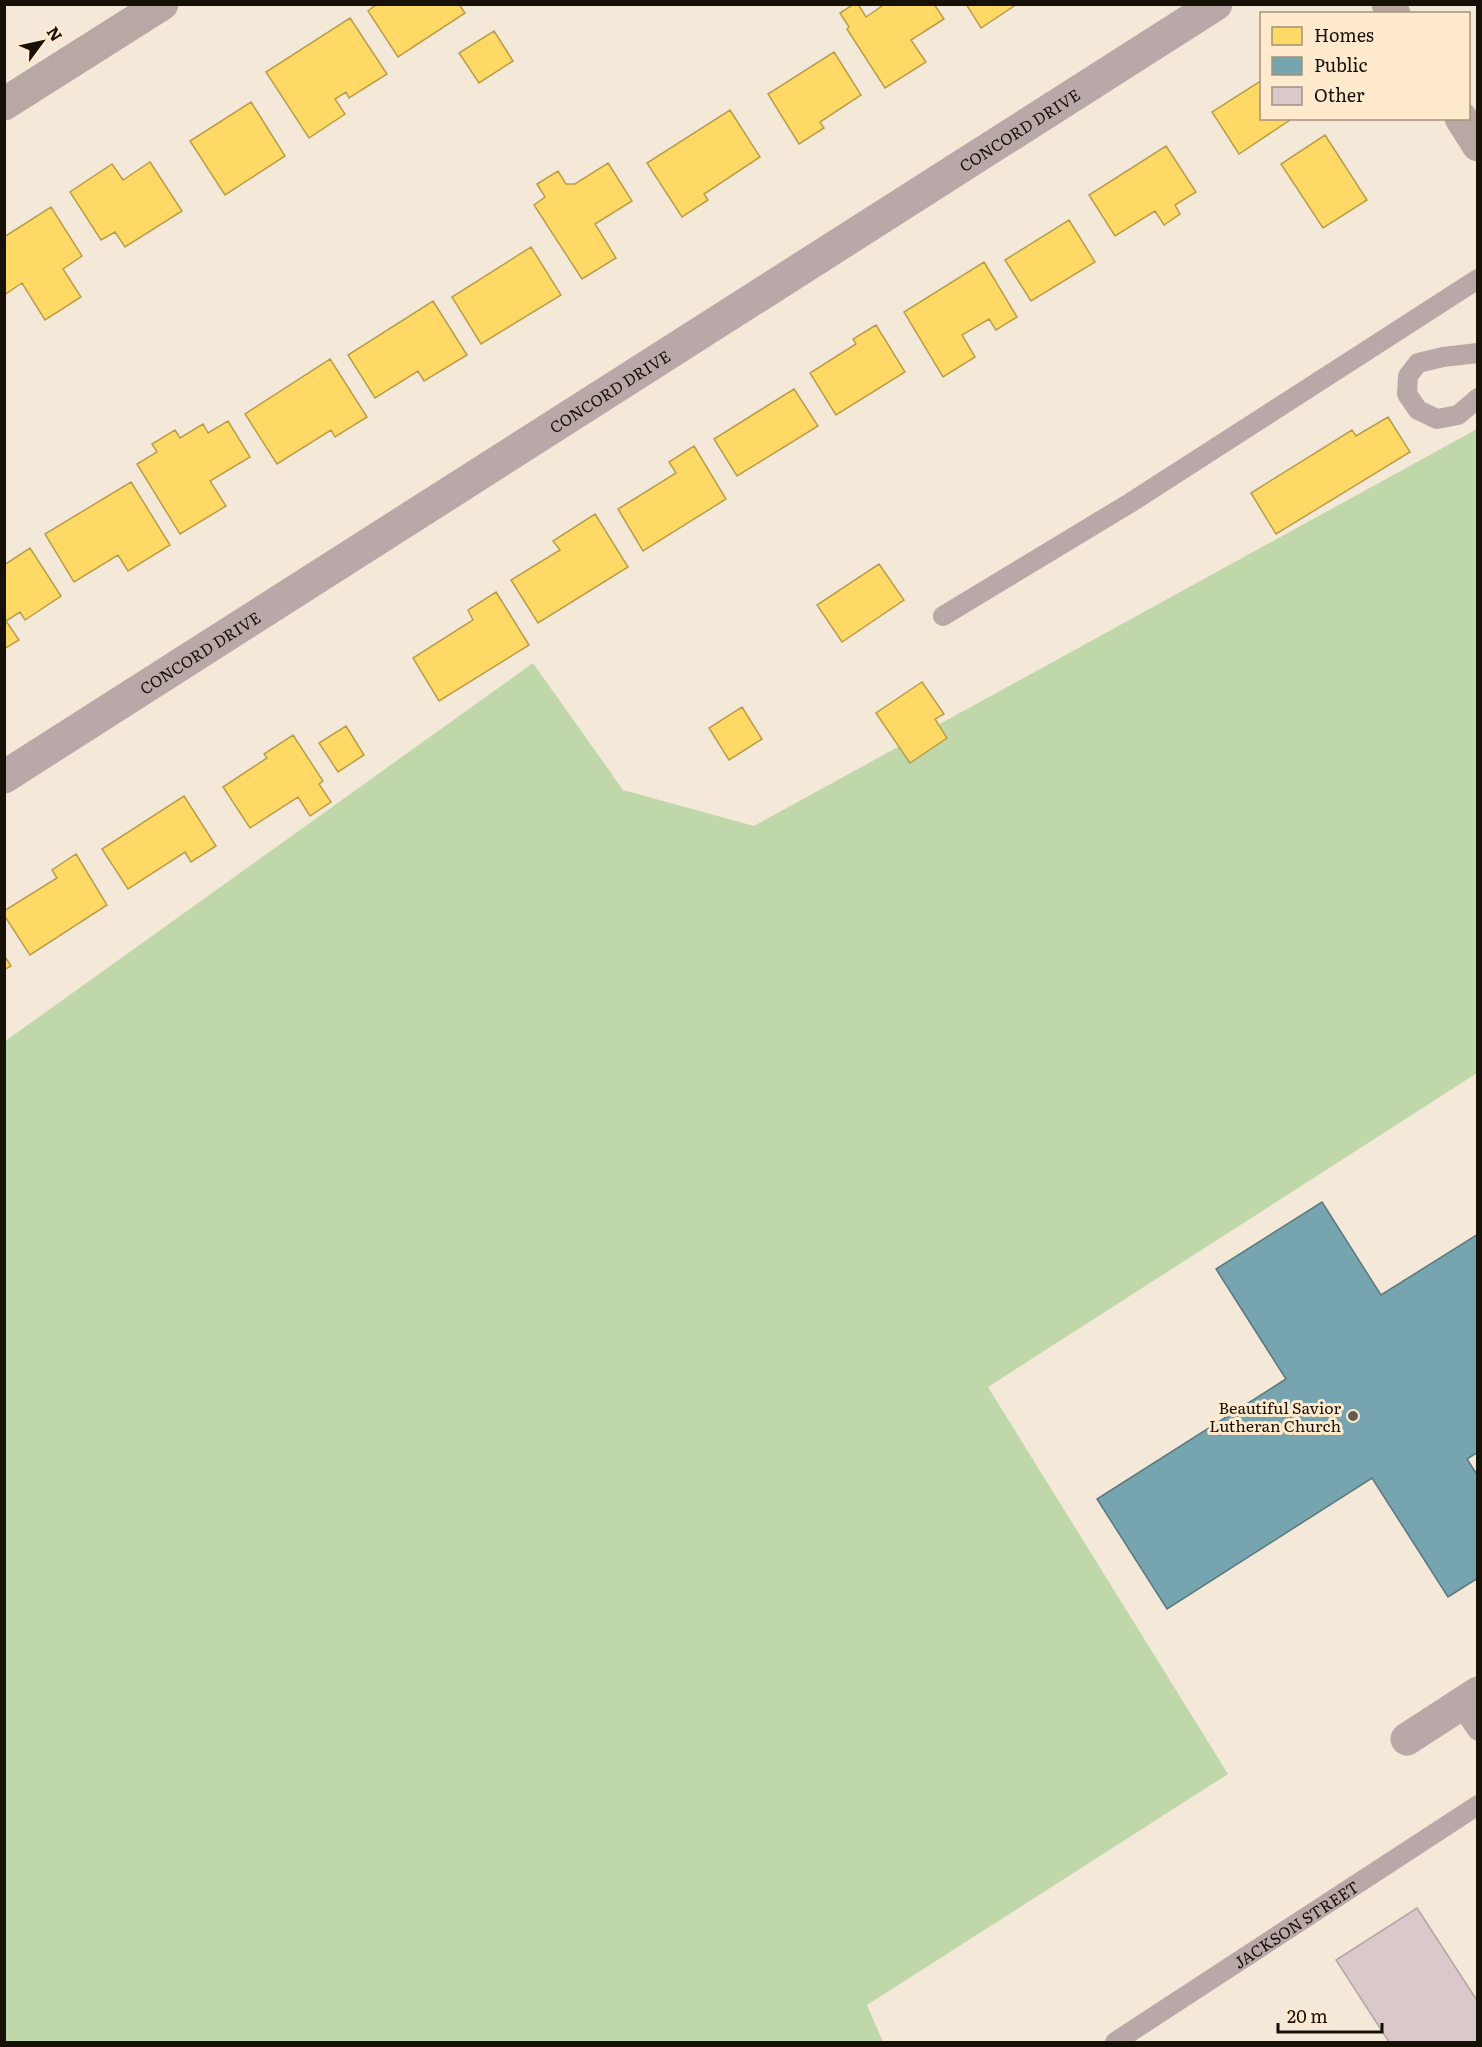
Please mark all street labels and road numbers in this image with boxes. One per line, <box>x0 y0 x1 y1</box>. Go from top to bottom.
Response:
street label: CONCORD DRIVE <box>954 82 1084 177</box>
street label: CONCORD DRIVE <box>544 343 674 438</box>
street label: CONCORD DRIVE <box>135 605 265 700</box>
street label: JACKSON STREET <box>1228 1874 1363 1974</box>

